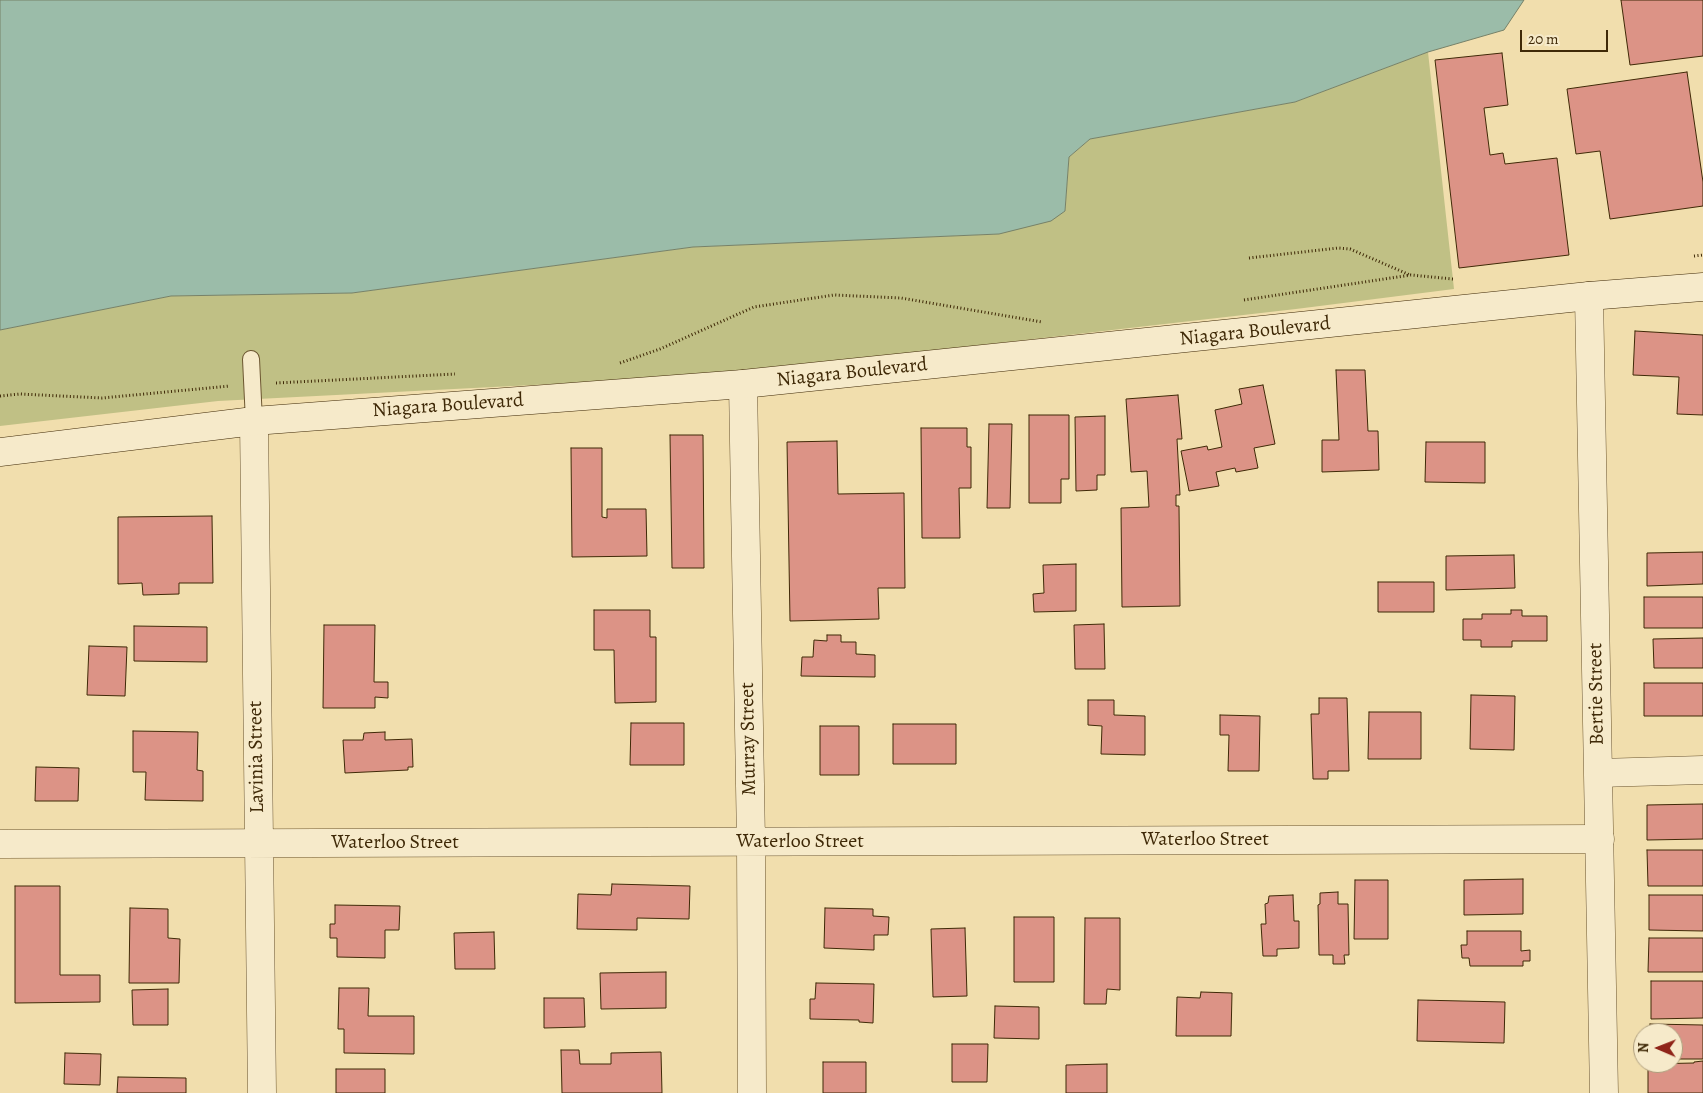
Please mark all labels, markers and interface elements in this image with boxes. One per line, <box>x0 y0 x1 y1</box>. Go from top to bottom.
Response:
scale bar <box>1523 20 1610 52</box>
text: 20 m <box>1528 29 1559 49</box>
street label: Niagara Boulevard <box>1178 312 1332 352</box>
street label: Niagara Boulevard <box>775 353 929 393</box>
street label: Niagara Boulevard <box>372 389 524 423</box>
street label: Bertie Street <box>1584 642 1610 746</box>
street label: Murray Street <box>736 682 762 796</box>
street label: Lavinia Street <box>244 700 270 814</box>
street label: Waterloo Street <box>1141 828 1269 852</box>
street label: Waterloo Street <box>736 830 864 854</box>
street label: Waterloo Street <box>331 831 459 855</box>
north arrow <box>1633 1023 1683 1073</box>
text: N <box>1634 1042 1653 1053</box>

